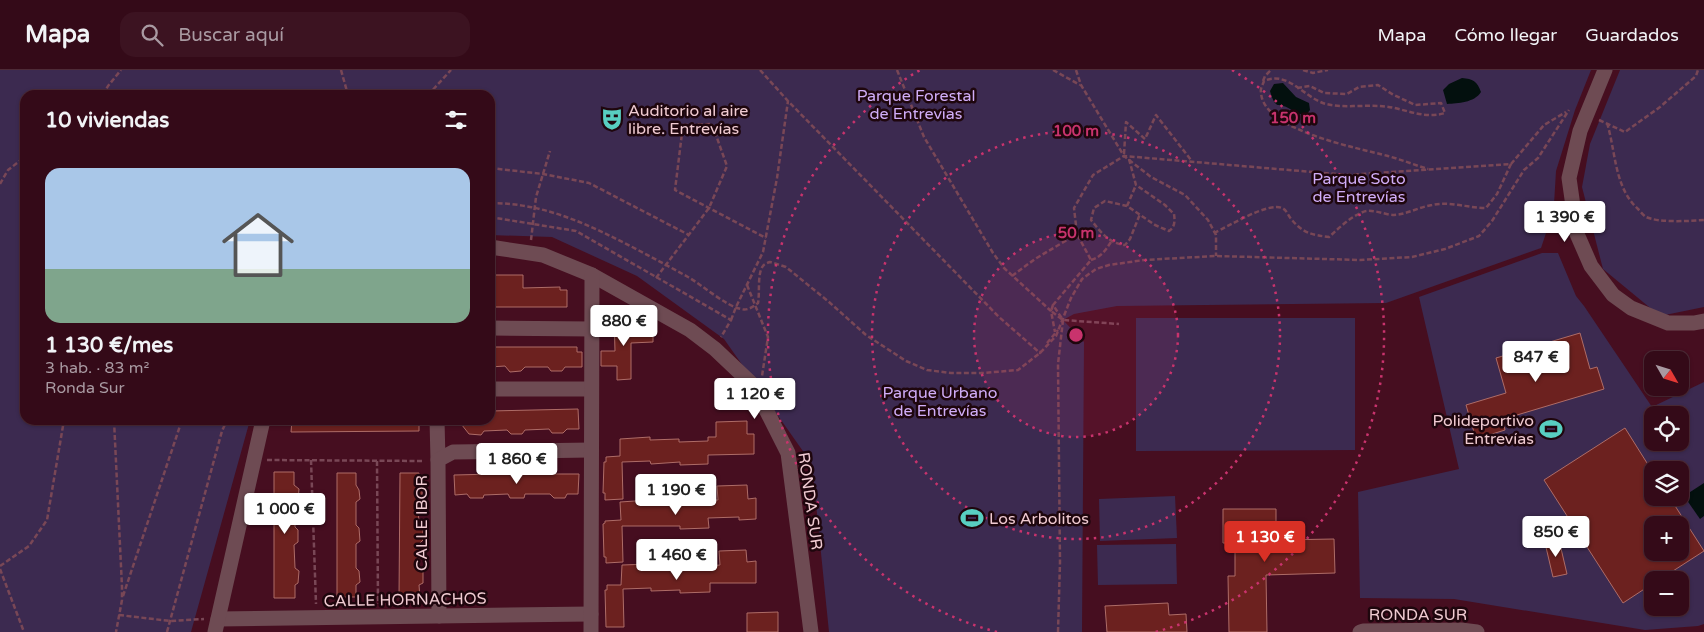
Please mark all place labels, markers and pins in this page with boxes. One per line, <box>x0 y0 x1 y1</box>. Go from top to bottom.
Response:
place label: Auditorio al aire libre. Entrevías <box>628 101 748 139</box>
theatre icon: Auditorio al aire libre. Entrevías <box>599 106 625 132</box>
pin: 1 390 € <box>1519 200 1611 243</box>
pin: 880 € <box>589 304 659 347</box>
centre of rings <box>1067 326 1085 344</box>
pin: 847 € <box>1501 340 1571 383</box>
pin: 1 120 € <box>709 378 801 420</box>
place label: Polideportivo Entrevías <box>1432 411 1534 449</box>
sports icon: Polideportivo Entrevías <box>1538 416 1564 442</box>
pin: 1 860 € <box>471 442 563 485</box>
pin: 1 190 € <box>630 474 722 516</box>
pin: 1 000 € <box>239 492 331 535</box>
sports icon: Los Arbolitos <box>959 505 985 531</box>
place label: Los Arbolitos <box>989 509 1089 529</box>
pin: 850 € <box>1521 516 1591 558</box>
pin: 1 130 € <box>1219 520 1311 563</box>
pin: 1 460 € <box>631 538 723 581</box>

